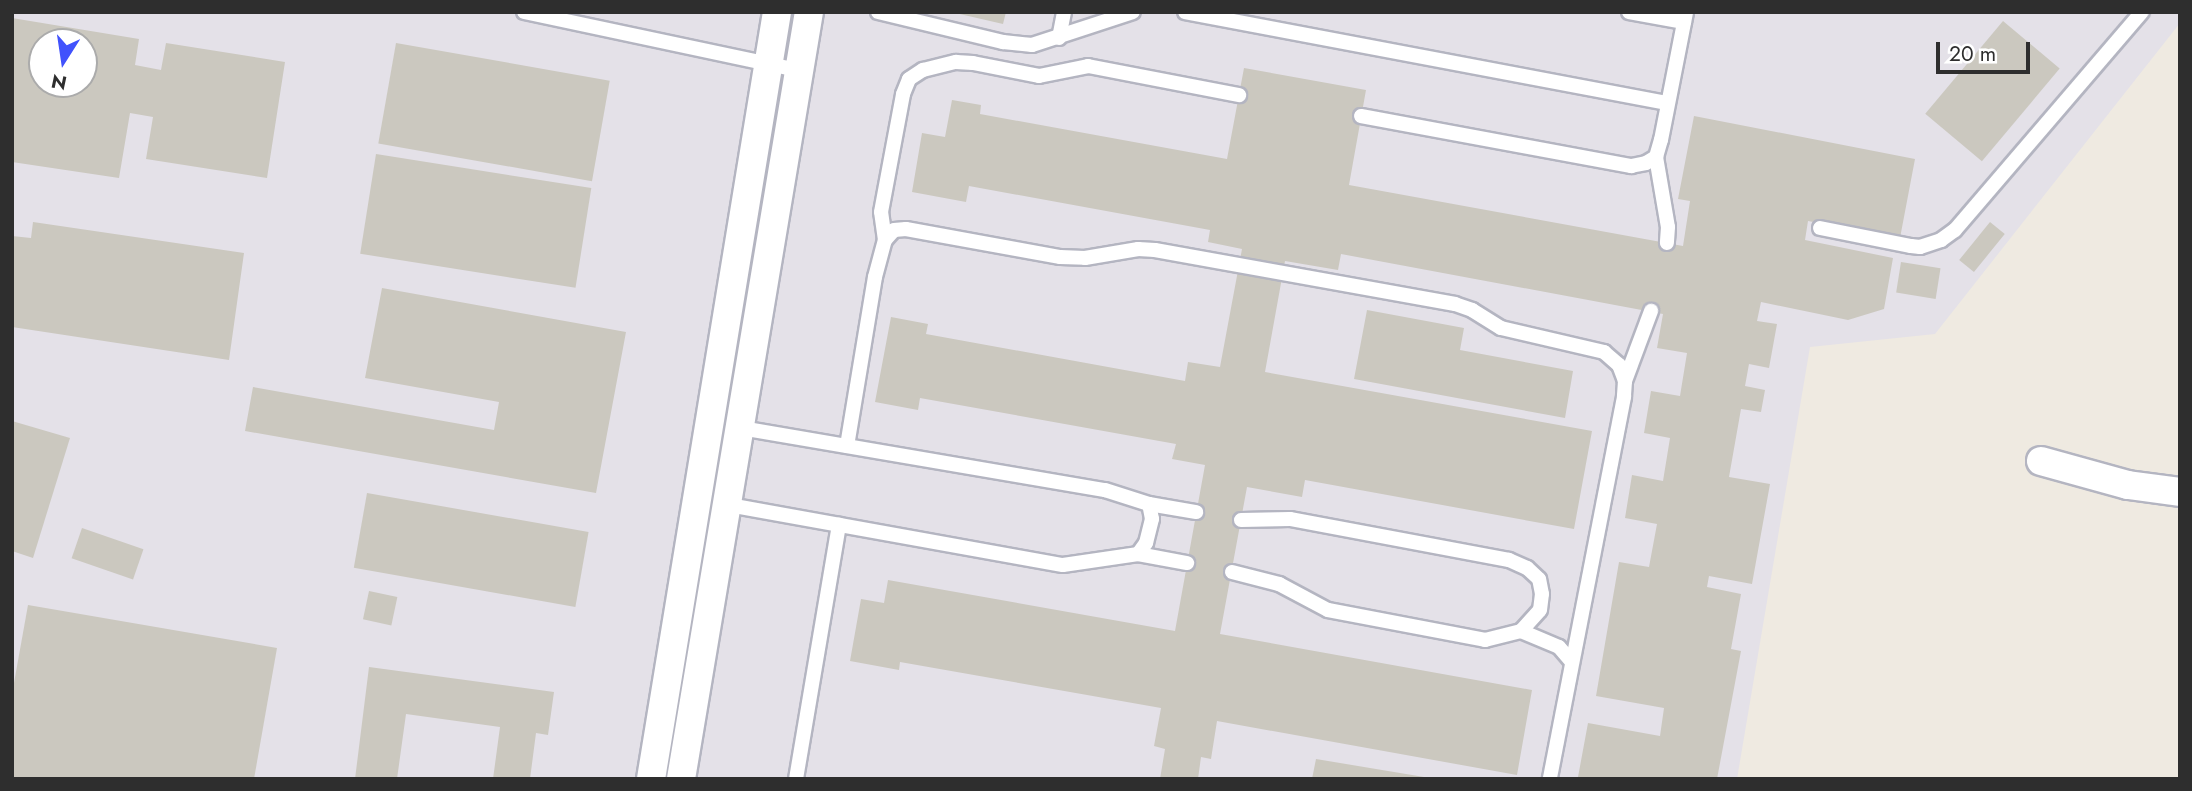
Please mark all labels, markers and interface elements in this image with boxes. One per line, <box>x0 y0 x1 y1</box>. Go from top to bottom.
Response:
north arrow <box>28 28 98 98</box>
scale bar <box>1940 28 2035 72</box>
text: 20 m <box>1949 39 1996 69</box>
text: N <box>49 67 69 97</box>

